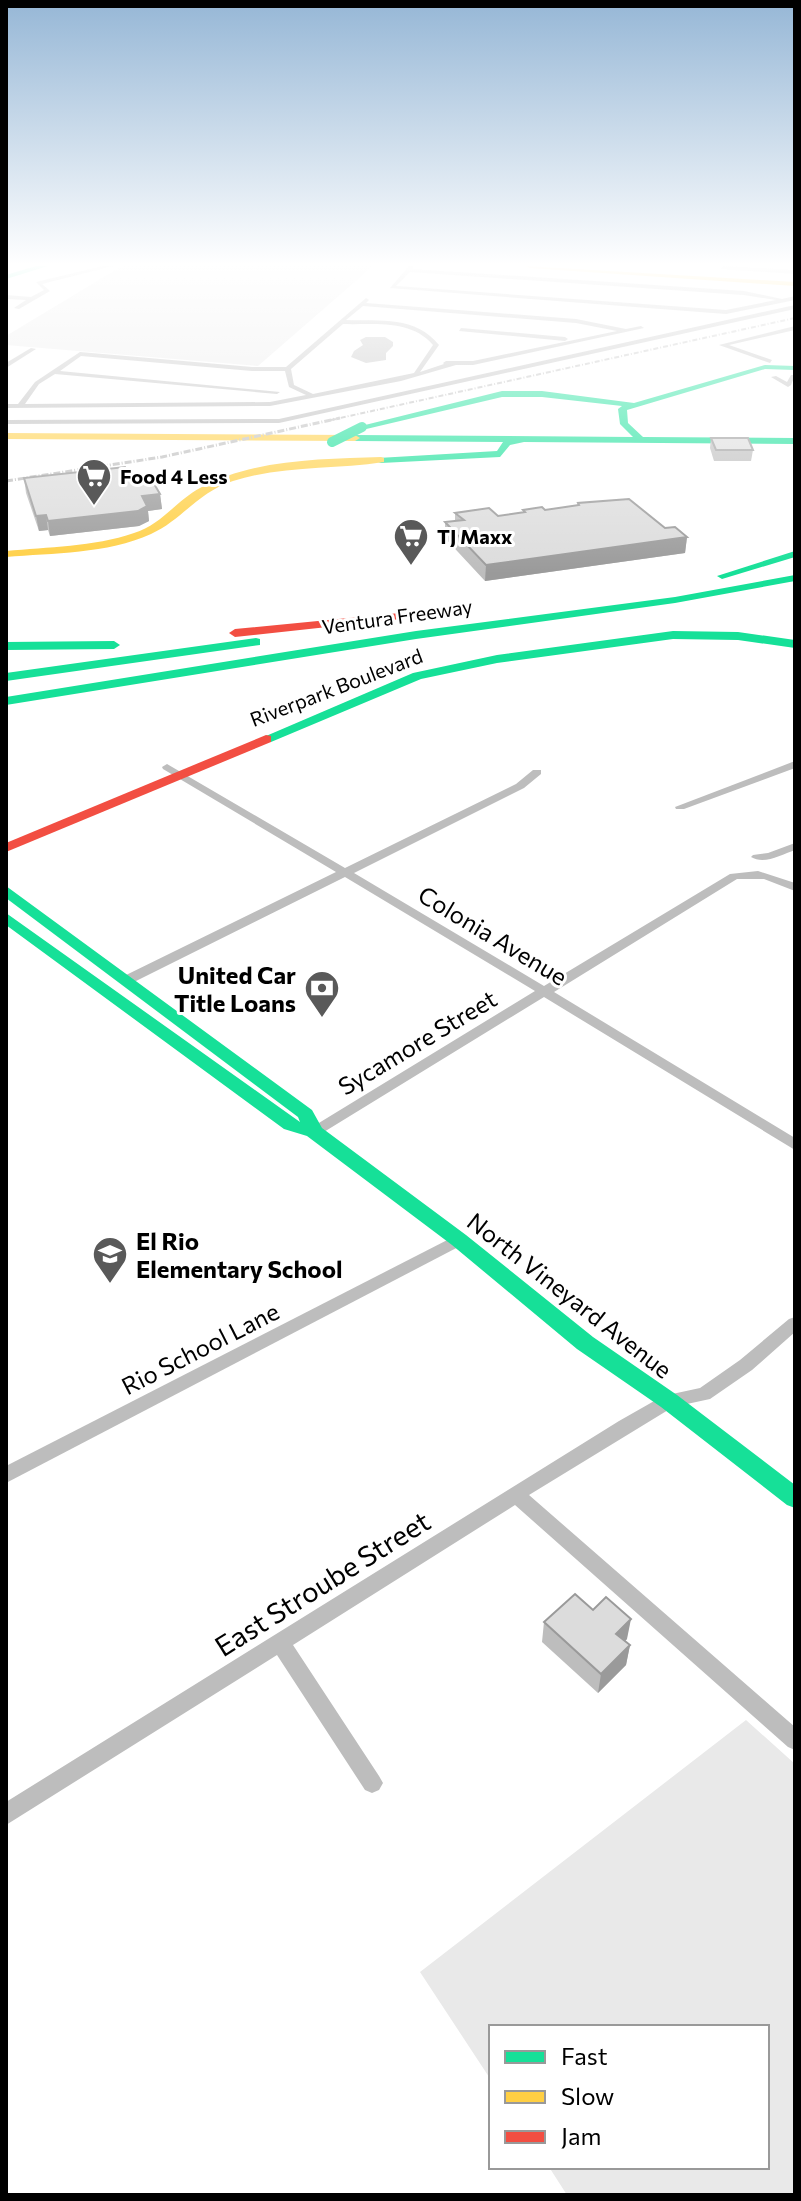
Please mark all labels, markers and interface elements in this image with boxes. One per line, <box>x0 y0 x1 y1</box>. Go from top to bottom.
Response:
supermarket icon: Food 4 Less <box>75 457 113 507</box>
place label: Food 4 Less <box>120 464 228 488</box>
supermarket icon: TJ Maxx <box>392 517 430 567</box>
place label: TJ Maxx <box>437 524 513 548</box>
street label: Ventura Freeway <box>320 594 474 638</box>
street label: Riverpark Boulevard <box>246 643 426 731</box>
street label: Colonia Avenue <box>413 879 573 991</box>
place label: United Car Title Loans <box>174 960 296 1017</box>
bank icon: United Car Title Loans <box>303 969 341 1019</box>
street label: Sycamore Street <box>333 983 502 1101</box>
street label: North Vineyard Avenue <box>462 1206 678 1384</box>
place label: El Rio Elementary School <box>136 1226 343 1283</box>
school or university icon: El Rio Elementary School <box>91 1235 129 1285</box>
street label: Rio School Lane <box>116 1296 284 1400</box>
street label: East Stroube Street <box>208 1503 436 1663</box>
legend <box>489 2025 769 2169</box>
text: Fast <box>561 2041 608 2070</box>
text: Slow <box>561 2081 614 2110</box>
text: Jam <box>561 2121 601 2150</box>

